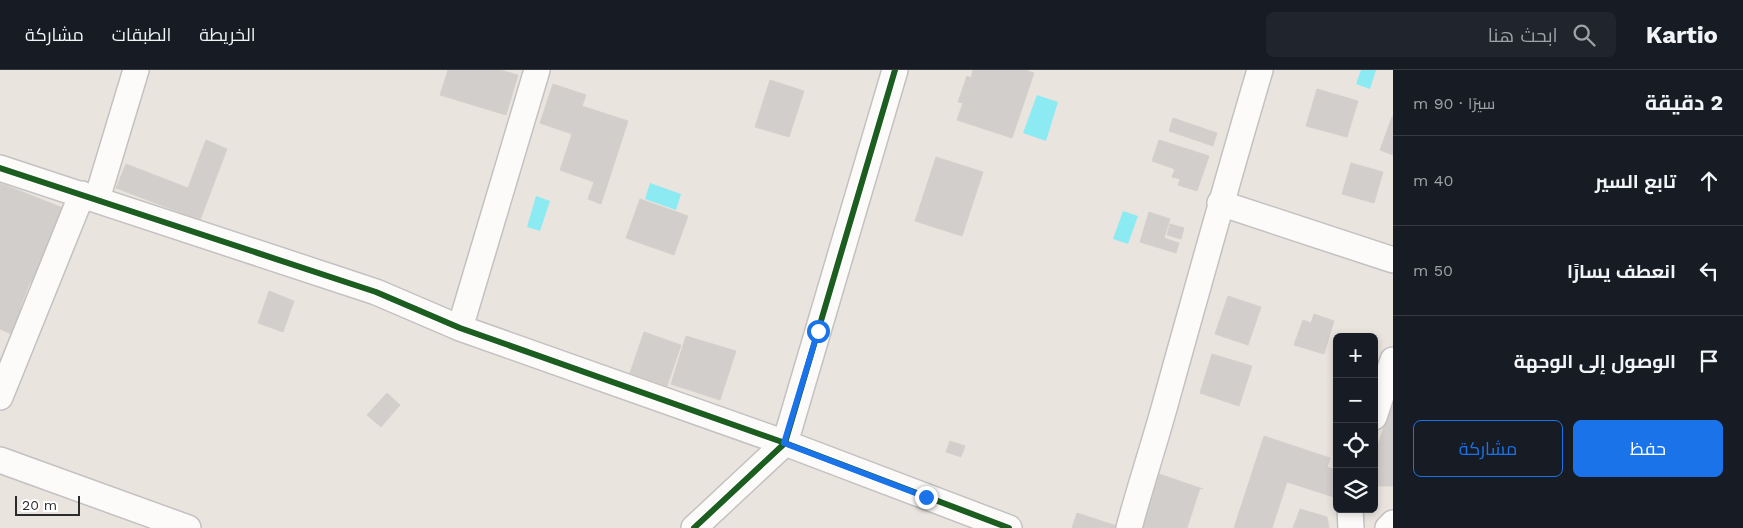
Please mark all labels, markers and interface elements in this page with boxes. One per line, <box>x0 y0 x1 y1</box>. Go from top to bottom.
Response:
search box <box>1266 12 1616 57</box>
icon: search <box>1570 21 1598 49</box>
text: Kartio <box>1646 21 1718 49</box>
text: مشاركة <box>25 24 84 45</box>
text: الطبقات <box>112 24 171 45</box>
text: الخريطة <box>199 24 256 45</box>
text: ابحث هنا <box>1488 24 1558 47</box>
text: 2 دقيقة <box>1645 90 1723 115</box>
text: سيرًا · 90 m <box>1413 94 1495 113</box>
icon: ahead <box>1695 167 1723 195</box>
text: تابع السير <box>1595 170 1676 193</box>
text: 40 m <box>1413 171 1453 190</box>
icon: left <box>1695 257 1723 285</box>
text: انعطف يسارًا <box>1567 260 1676 283</box>
text: 50 m <box>1413 261 1453 280</box>
route start <box>807 320 830 343</box>
map controls <box>1333 333 1378 513</box>
button: + <box>1333 333 1378 378</box>
icon: arrive <box>1695 347 1723 375</box>
text: الوصول إلى الوجهة <box>1514 350 1676 373</box>
button: − <box>1333 378 1378 423</box>
button: مشاركة <box>1413 420 1563 477</box>
button: حفظ <box>1573 420 1723 477</box>
button: locate <box>1333 423 1378 468</box>
button: layers <box>1333 468 1378 513</box>
route end <box>915 486 938 509</box>
scale bar <box>15 493 80 516</box>
text: 20 m <box>22 497 57 513</box>

